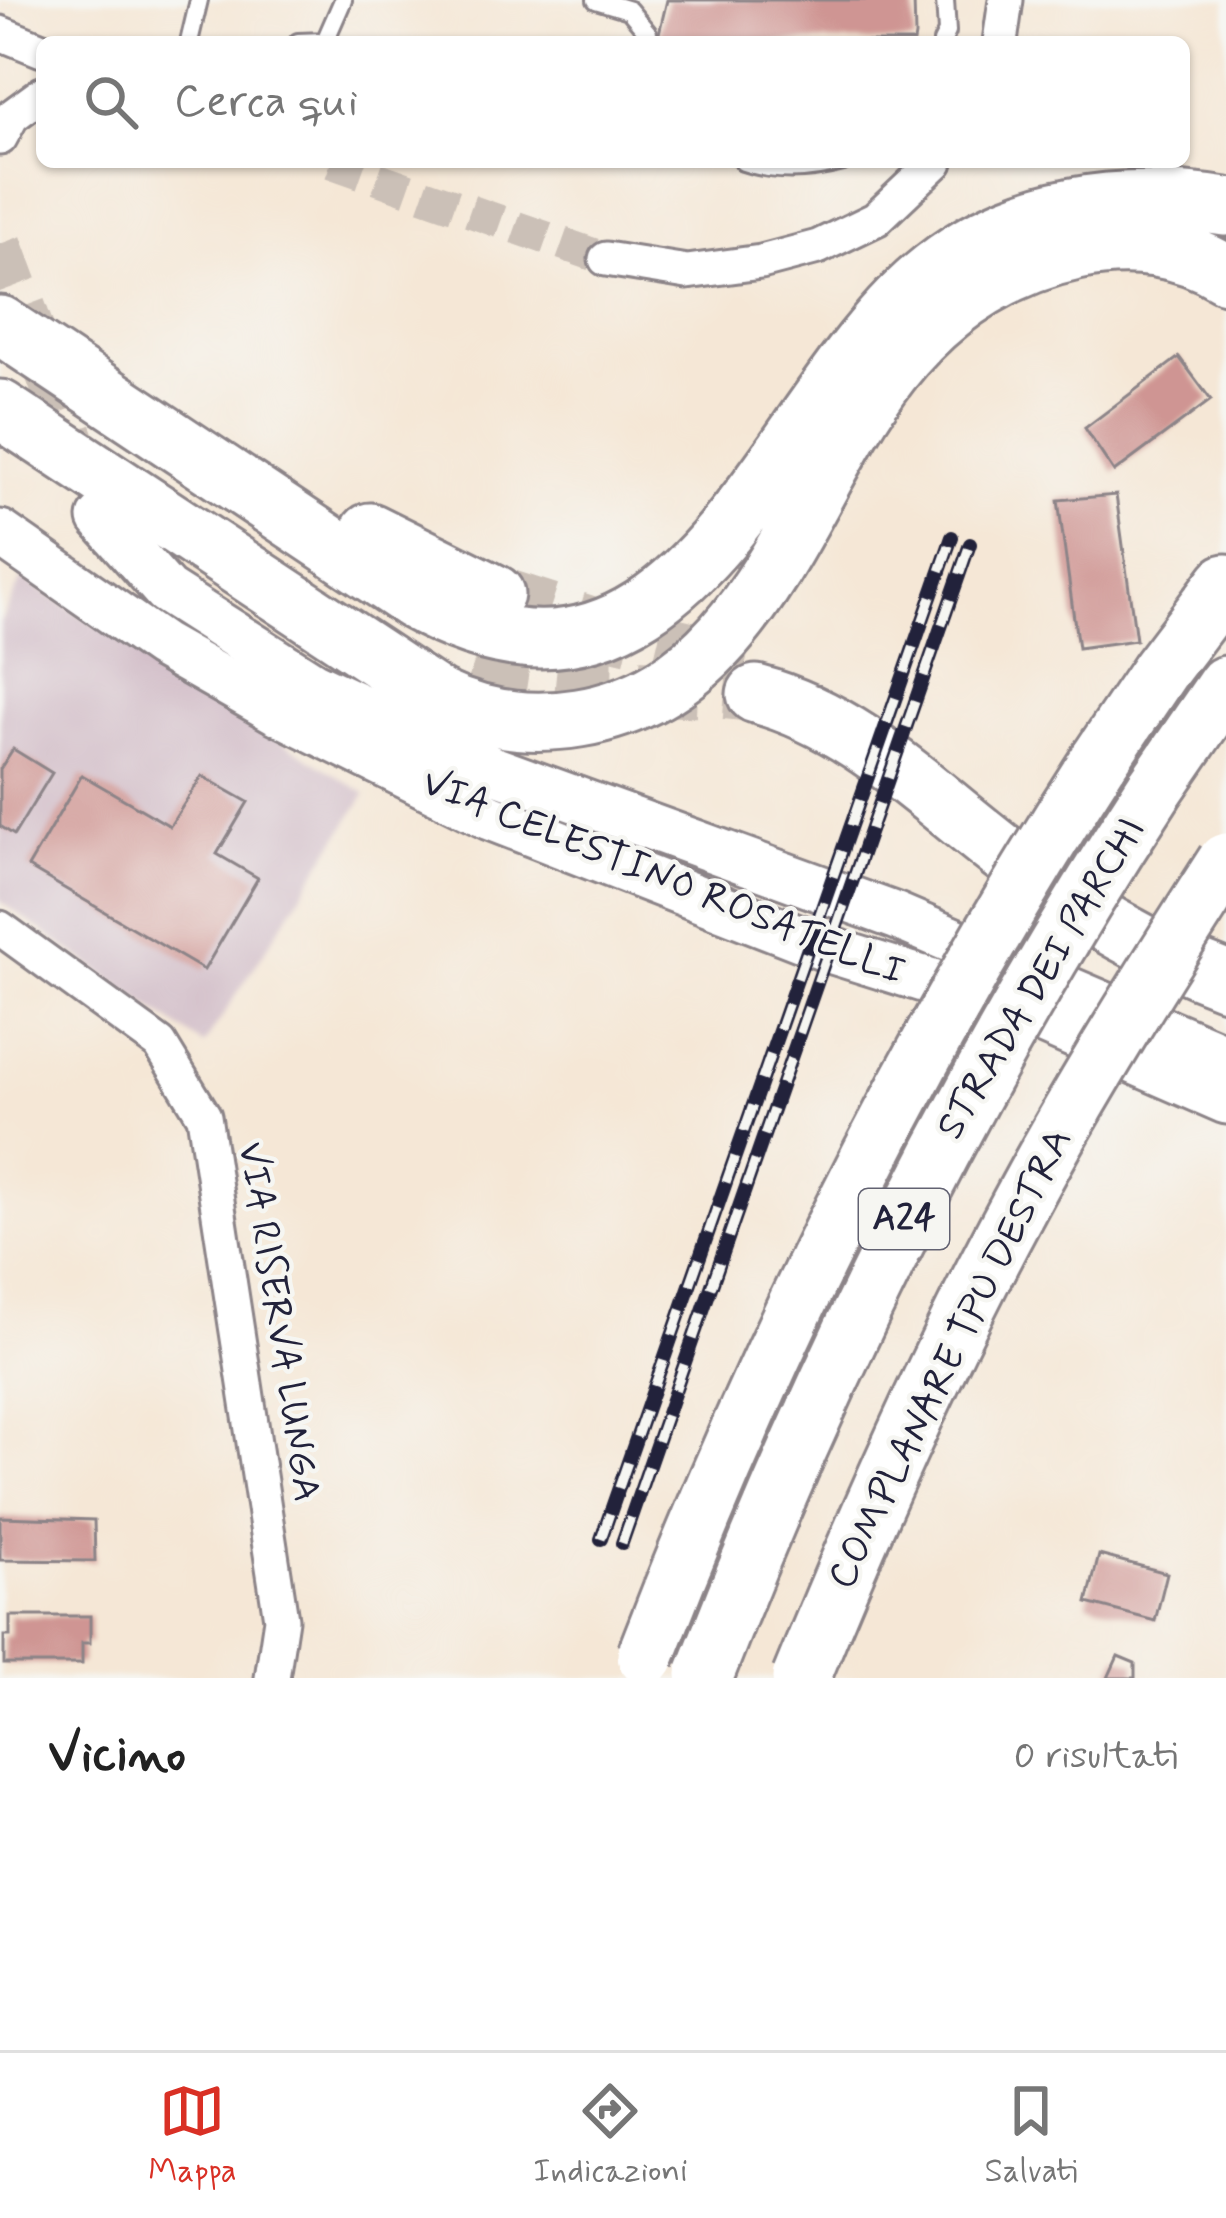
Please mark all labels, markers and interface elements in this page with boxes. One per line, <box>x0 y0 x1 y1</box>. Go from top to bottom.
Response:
search box <box>36 36 1190 168</box>
icon: search <box>78 69 144 135</box>
text: Cerca qui <box>174 73 358 132</box>
street label: VIA CELESTINO ROSATELLI <box>414 758 912 998</box>
street label: STRADA DEI PARCHI <box>926 809 1158 1149</box>
street label: COMPLANARE TPU DESTRA <box>817 1120 1085 1598</box>
street label: VIA RISERVA LUNGA <box>224 1138 332 1506</box>
road number: A24 <box>859 1189 949 1249</box>
text: Vicino <box>48 1723 186 1789</box>
text: 0 risultati <box>1014 1731 1178 1782</box>
tab: Mappa <box>148 2078 237 2194</box>
tab: Indicazioni <box>533 2078 688 2194</box>
tab: Salvati <box>984 2078 1078 2194</box>

